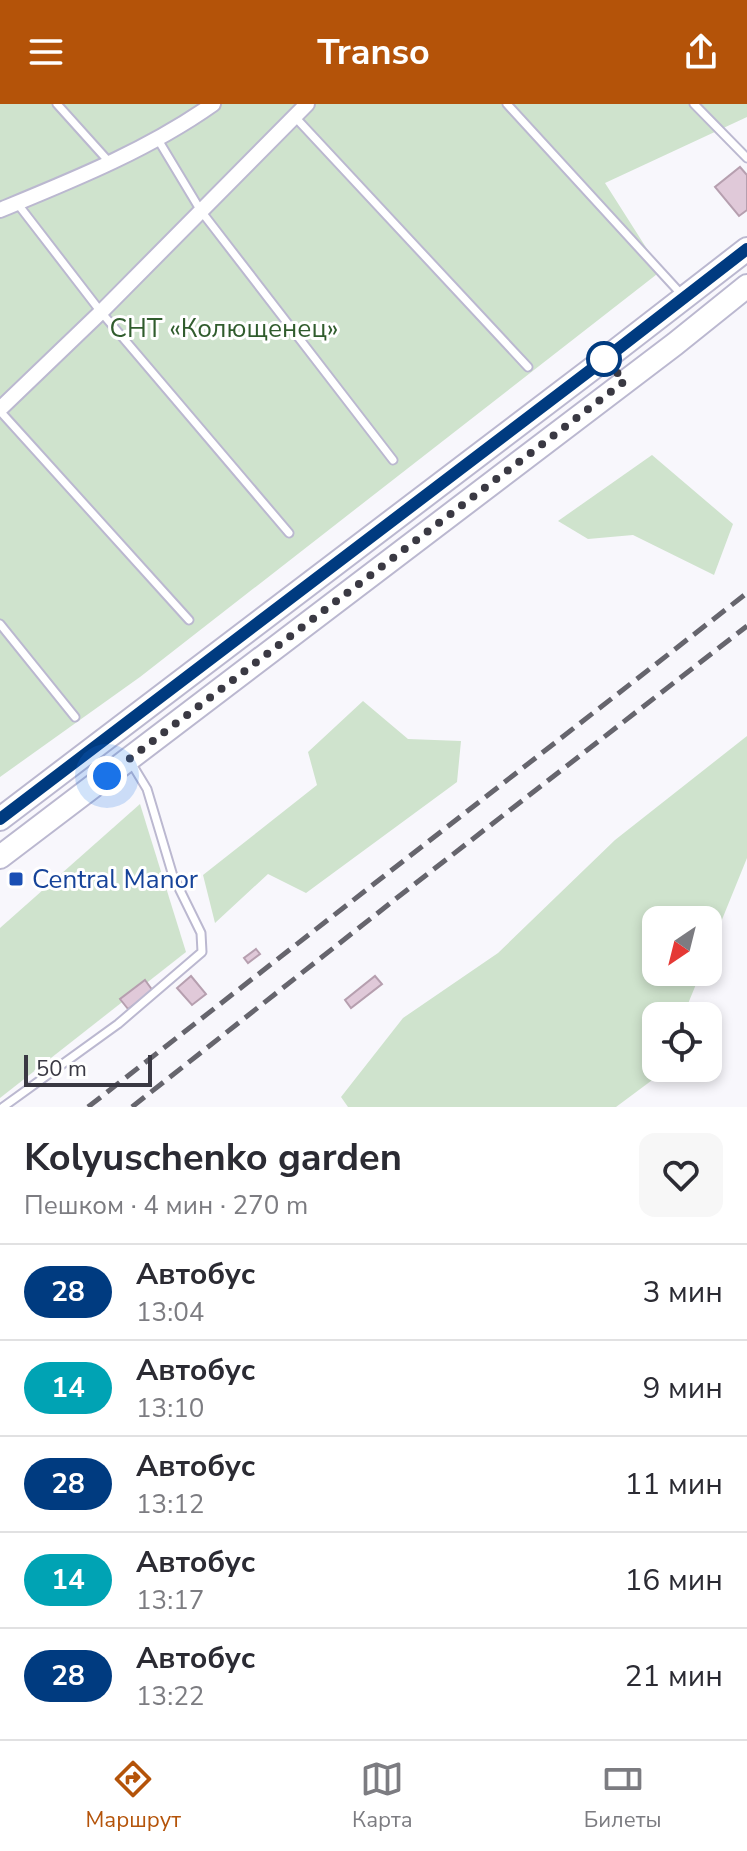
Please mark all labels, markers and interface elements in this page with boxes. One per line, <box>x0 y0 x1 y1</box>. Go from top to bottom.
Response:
text: Transo <box>317 28 430 77</box>
icon: menu <box>24 30 68 74</box>
icon: share <box>679 30 723 74</box>
park label: СНТ «Колющенец» <box>110 311 338 346</box>
unlabelled marker <box>587 342 621 376</box>
your location <box>87 756 127 796</box>
place label: Central Manor <box>32 862 199 897</box>
marker: Central Manor <box>7 870 25 888</box>
north arrow <box>642 906 722 986</box>
map controls <box>642 906 722 1082</box>
button: locate <box>642 1002 722 1082</box>
scale bar <box>24 1051 152 1087</box>
text: 50 m <box>36 1054 87 1084</box>
text: Kolyuschenko garden <box>24 1132 402 1183</box>
button: heart <box>639 1133 723 1217</box>
text: Пешком · 4 мин · 270 m <box>24 1188 308 1223</box>
text: Автобус <box>136 1254 255 1295</box>
text: 3 мин <box>642 1272 723 1313</box>
text: 28 <box>51 1273 85 1311</box>
text: 13:04 <box>136 1295 204 1330</box>
text: Автобус <box>136 1350 255 1391</box>
text: 9 мин <box>642 1368 723 1409</box>
text: 14 <box>51 1369 85 1407</box>
text: 13:10 <box>136 1391 204 1426</box>
text: Автобус <box>136 1446 255 1487</box>
text: 11 мин <box>624 1464 723 1505</box>
text: 28 <box>51 1465 85 1503</box>
text: 13:12 <box>136 1487 204 1522</box>
text: Автобус <box>136 1542 255 1583</box>
text: 16 мин <box>624 1560 723 1601</box>
text: 14 <box>51 1561 85 1599</box>
text: 13:17 <box>136 1583 204 1618</box>
text: Автобус <box>136 1638 255 1679</box>
text: 21 мин <box>624 1656 723 1697</box>
text: 28 <box>51 1657 85 1695</box>
text: 13:22 <box>136 1679 204 1714</box>
tab: Маршрут <box>86 1757 181 1835</box>
tab: Карта <box>352 1757 413 1835</box>
tab: Билеты <box>584 1757 661 1835</box>

